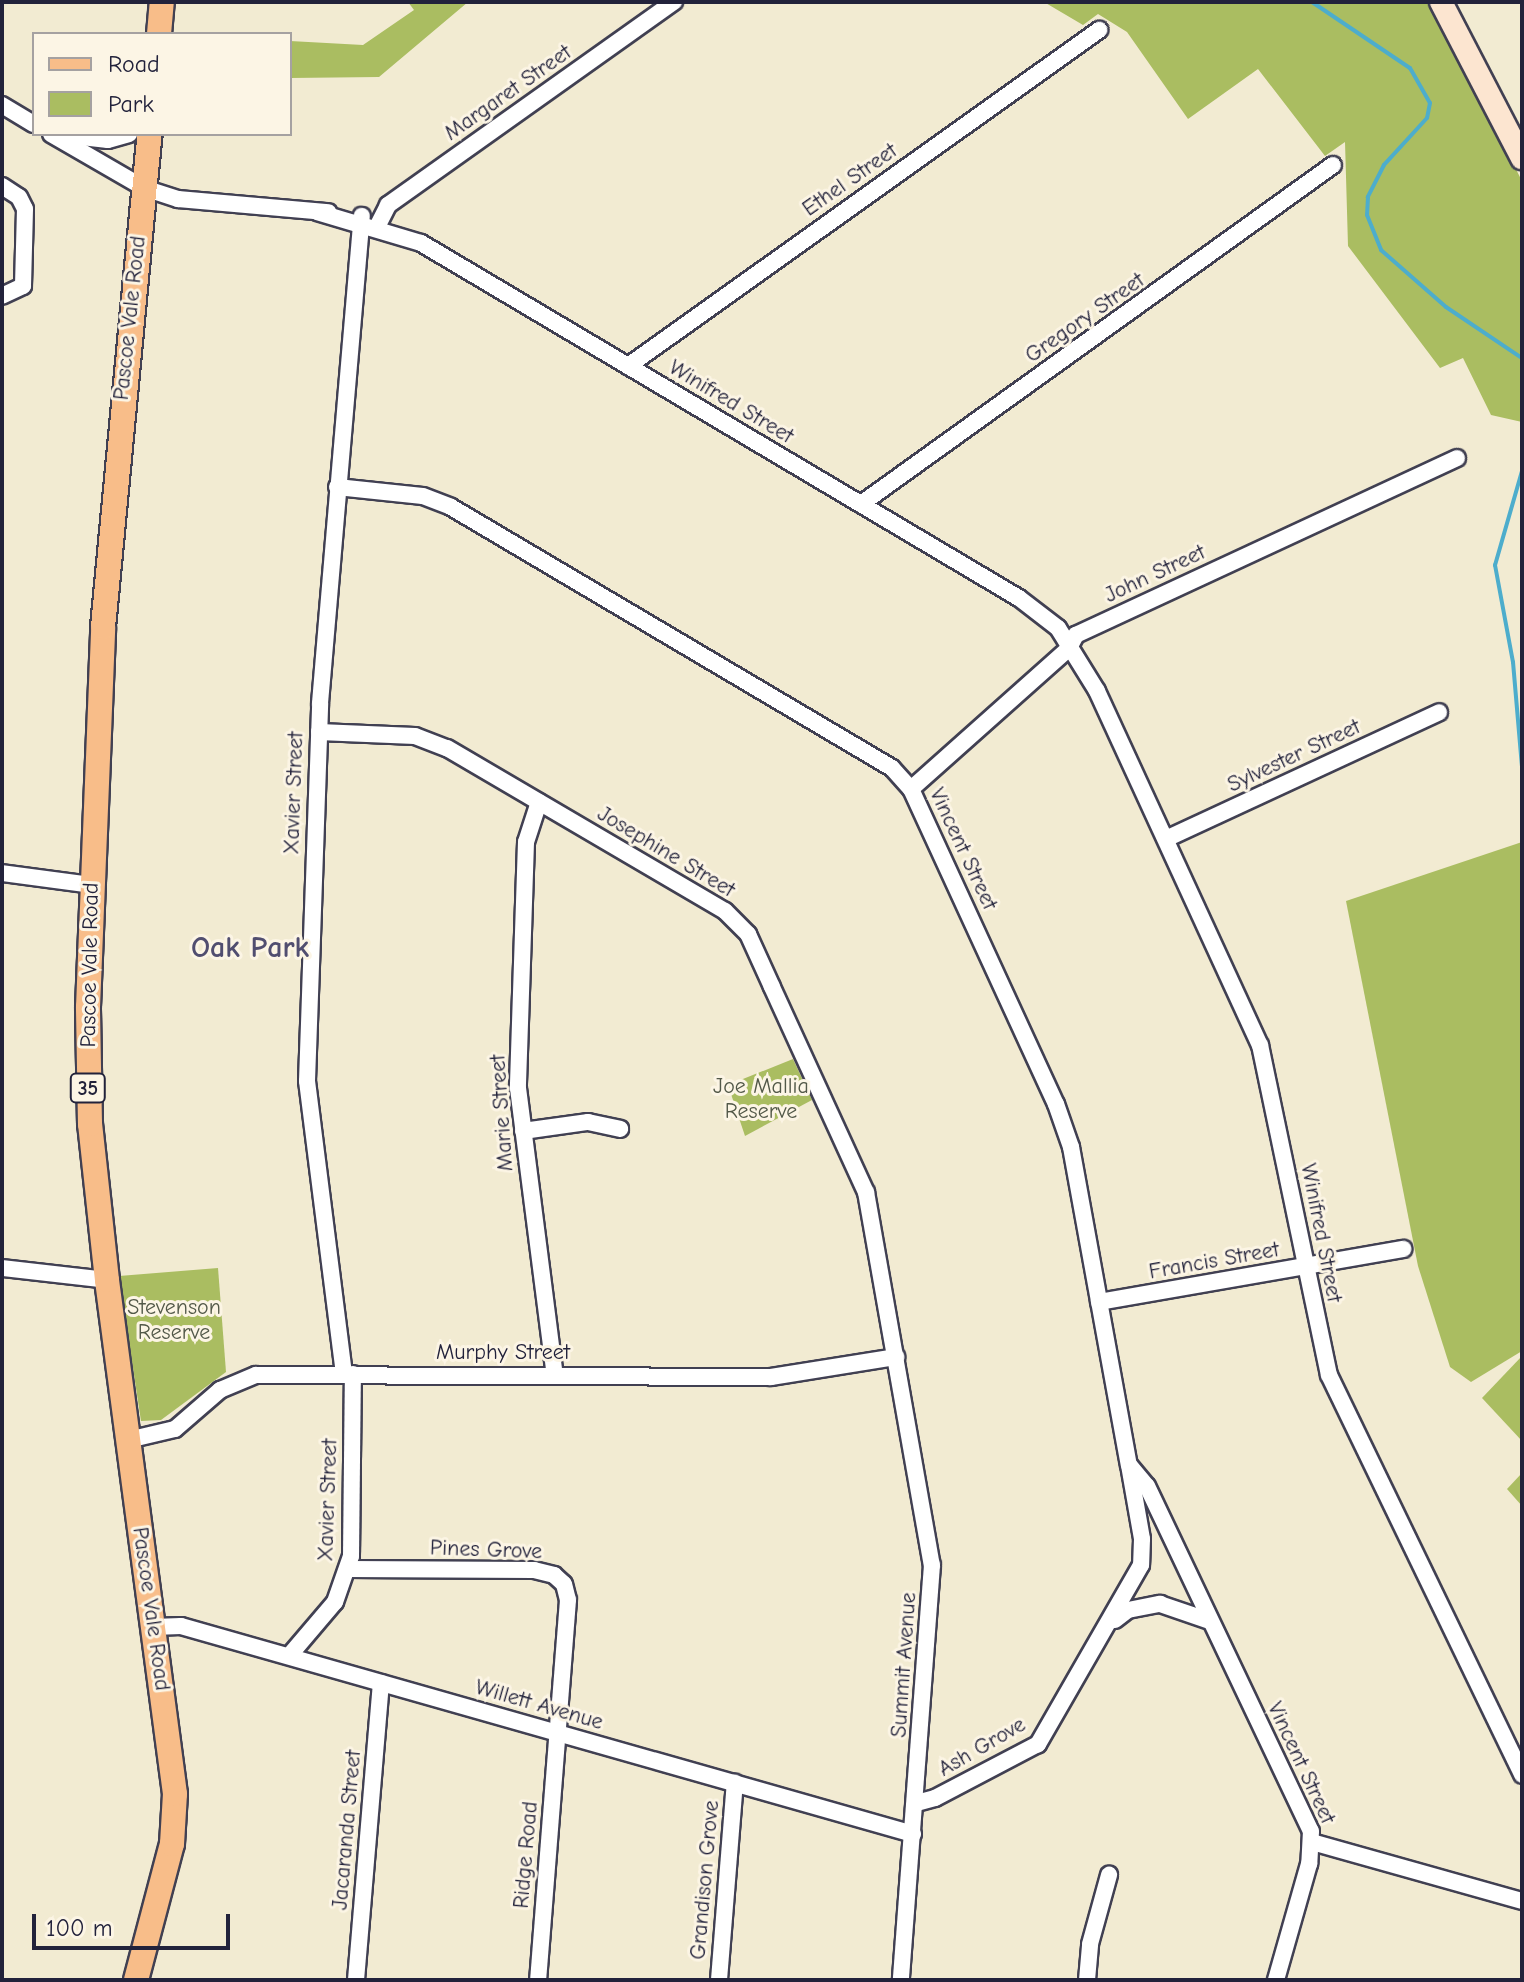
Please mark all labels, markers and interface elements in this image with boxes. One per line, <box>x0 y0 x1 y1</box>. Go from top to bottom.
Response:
legend <box>32 32 292 136</box>
street label: Margaret Street <box>439 39 577 147</box>
text: Road <box>108 50 160 78</box>
text: Park <box>108 90 154 118</box>
street label: Ethel Street <box>798 138 902 222</box>
street label: Pascoe Vale Road <box>108 235 152 401</box>
street label: Gregory Street <box>1020 267 1150 369</box>
street label: Winifred Street <box>664 354 798 450</box>
street label: John Street <box>1100 539 1210 609</box>
street label: Sylvester Street <box>1223 714 1365 798</box>
street label: Xavier Street <box>279 731 309 855</box>
street label: Vincent Street <box>923 784 1003 914</box>
street label: Josephine Street <box>592 801 740 903</box>
street label: Pascoe Vale Road <box>75 882 105 1048</box>
district label: Oak Park <box>191 930 309 966</box>
street label: Marie Street <box>485 1054 519 1172</box>
road number: 35 <box>68 1072 108 1104</box>
park label: Joe Mallia Reserve <box>713 1073 809 1124</box>
street label: Winifred Street <box>1295 1161 1347 1305</box>
street label: Francis Street <box>1147 1237 1281 1285</box>
park label: Stevenson Reserve <box>127 1294 221 1346</box>
street label: Murphy Street <box>436 1340 570 1366</box>
street label: Xavier Street <box>313 1438 343 1562</box>
street label: Pascoe Vale Road <box>126 1525 176 1693</box>
street label: Pines Grove <box>429 1535 543 1565</box>
street label: Summit Avenue <box>886 1592 922 1738</box>
street label: Willett Avenue <box>472 1674 606 1736</box>
street label: Vincent Street <box>1261 1698 1341 1828</box>
street label: Ash Grove <box>934 1711 1030 1783</box>
street label: Jacaranda Street <box>327 1749 367 1911</box>
street label: Grandison Grove <box>685 1799 725 1961</box>
street label: Ridge Road <box>508 1800 544 1910</box>
scale bar <box>36 1898 234 1948</box>
text: 100 m <box>46 1914 113 1942</box>

